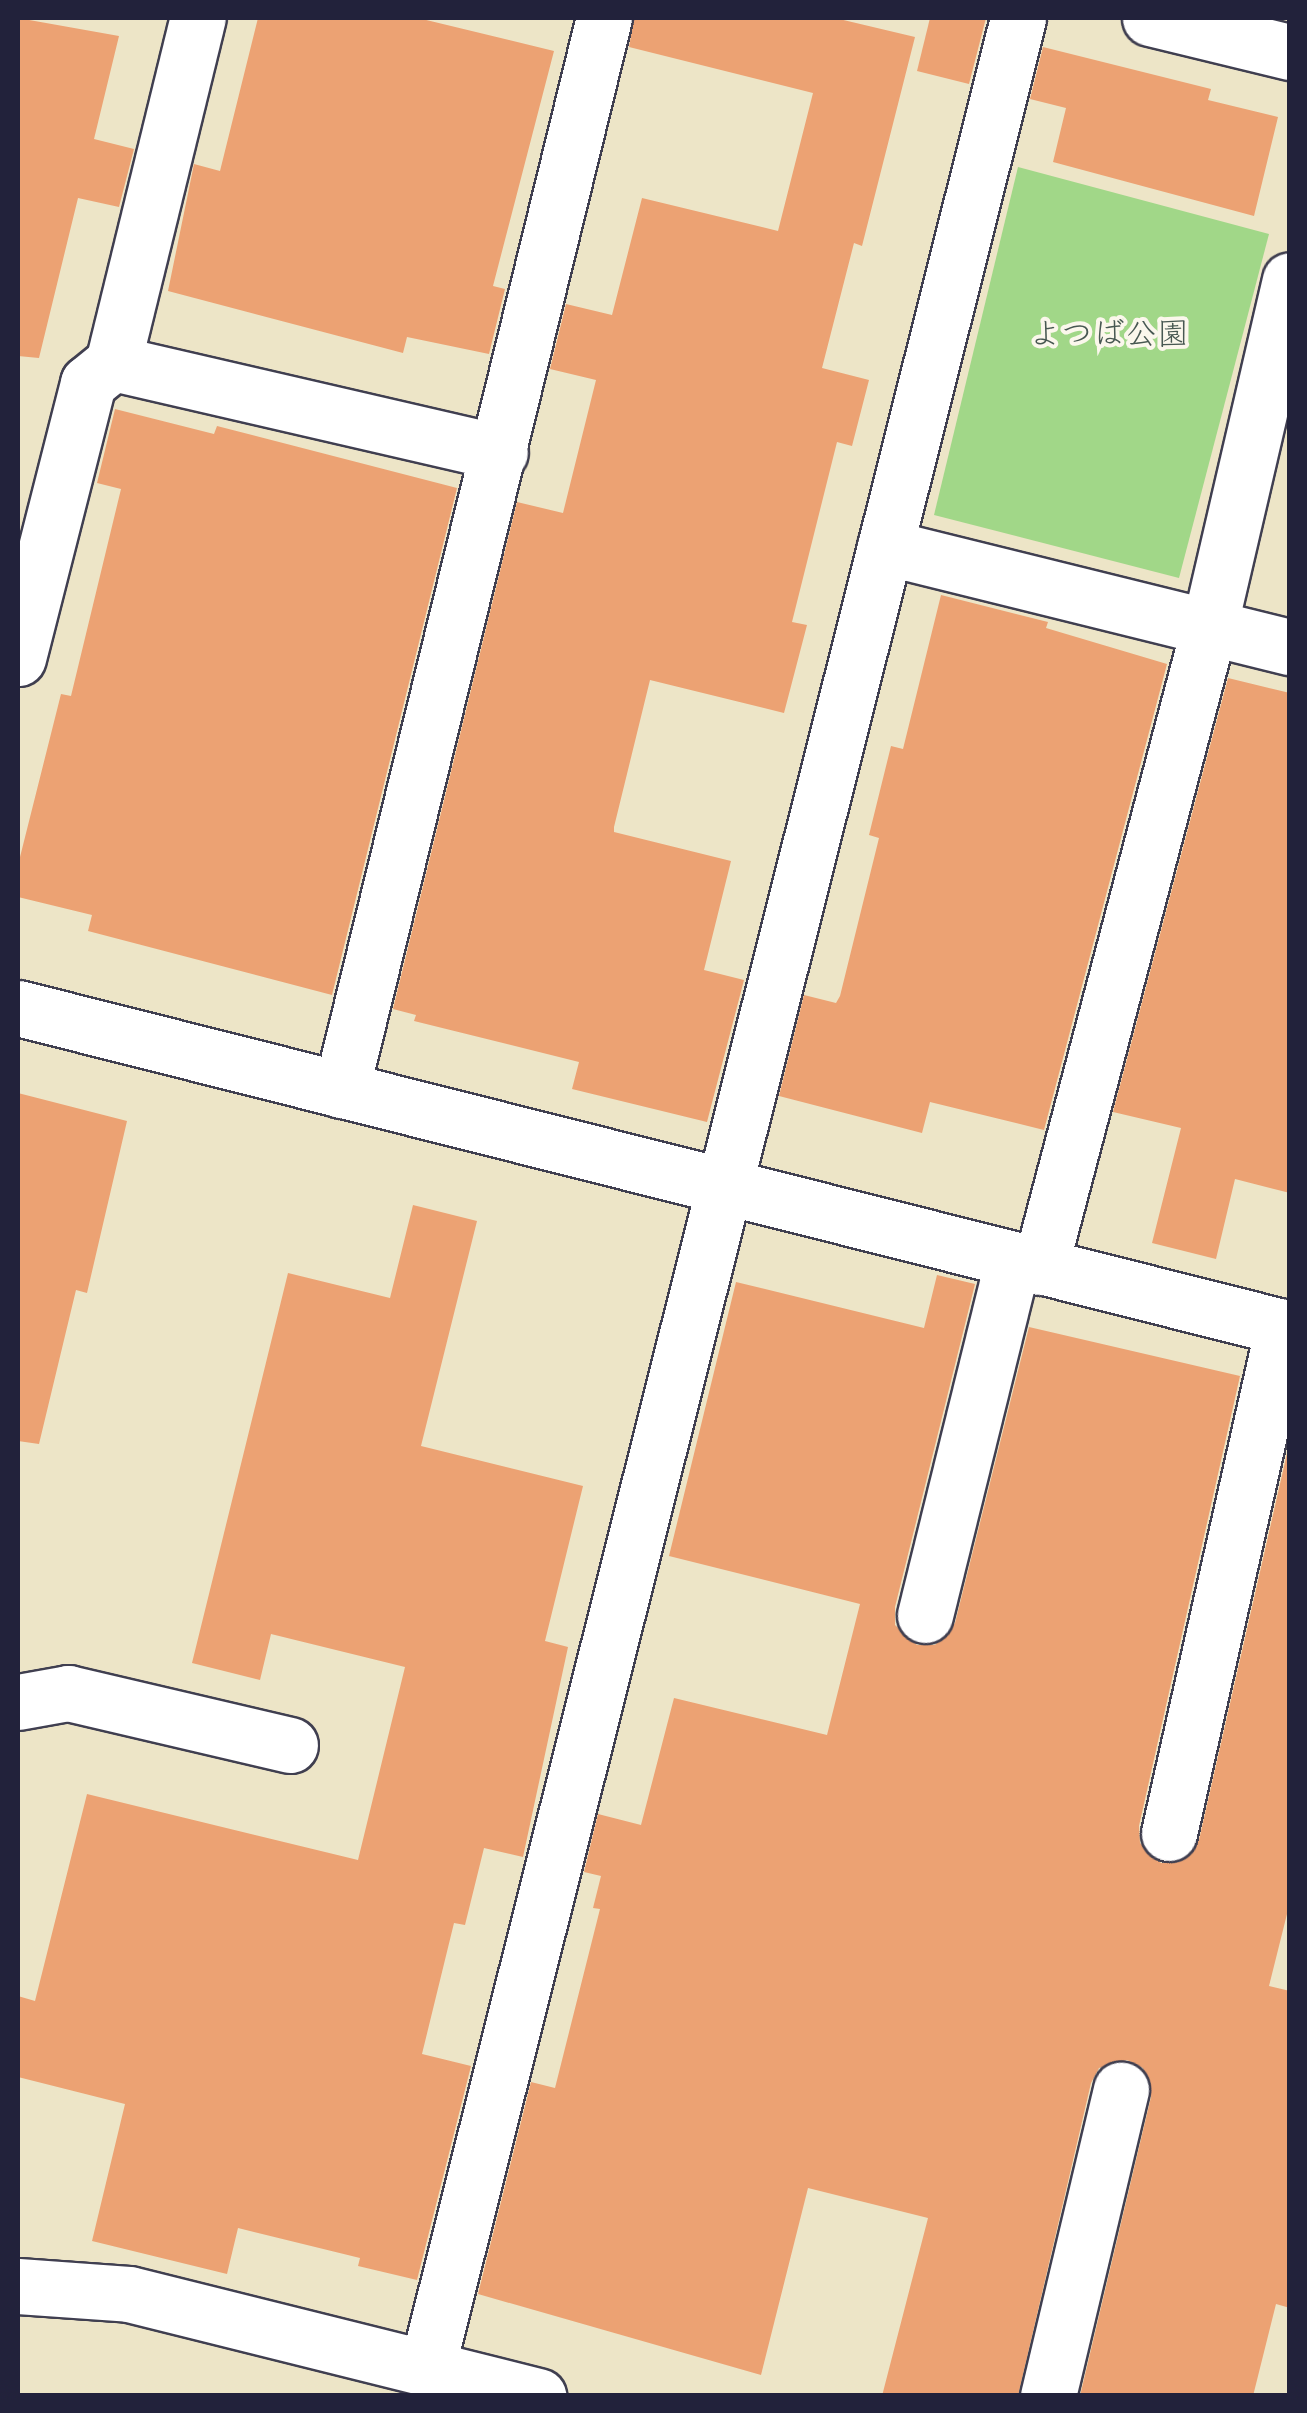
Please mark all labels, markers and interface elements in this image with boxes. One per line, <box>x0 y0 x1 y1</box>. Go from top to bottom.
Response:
park label: よつば公園 <box>1029 317 1189 355</box>

